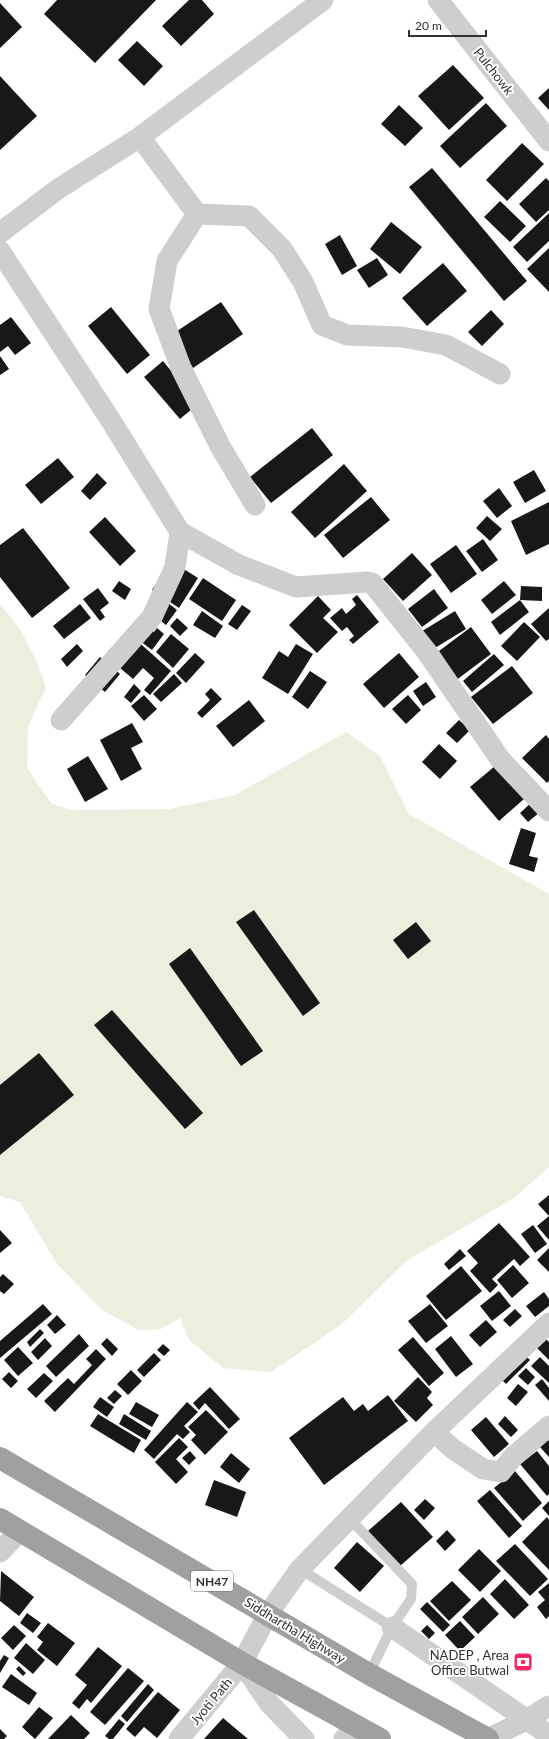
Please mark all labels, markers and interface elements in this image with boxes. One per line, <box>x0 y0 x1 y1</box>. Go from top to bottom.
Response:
scale bar <box>409 12 486 38</box>
text: 20 m <box>415 18 442 33</box>
street label: Pulchowk <box>471 44 518 98</box>
road number: NH47 <box>191 1571 233 1591</box>
street label: Siddhartha Highway <box>242 1594 349 1667</box>
place label: NADEP , Area Office Butwal <box>430 1647 509 1678</box>
bank icon: NADEP , Area Office Butwal <box>512 1651 534 1673</box>
street label: Jyoti Path <box>187 1674 235 1728</box>

